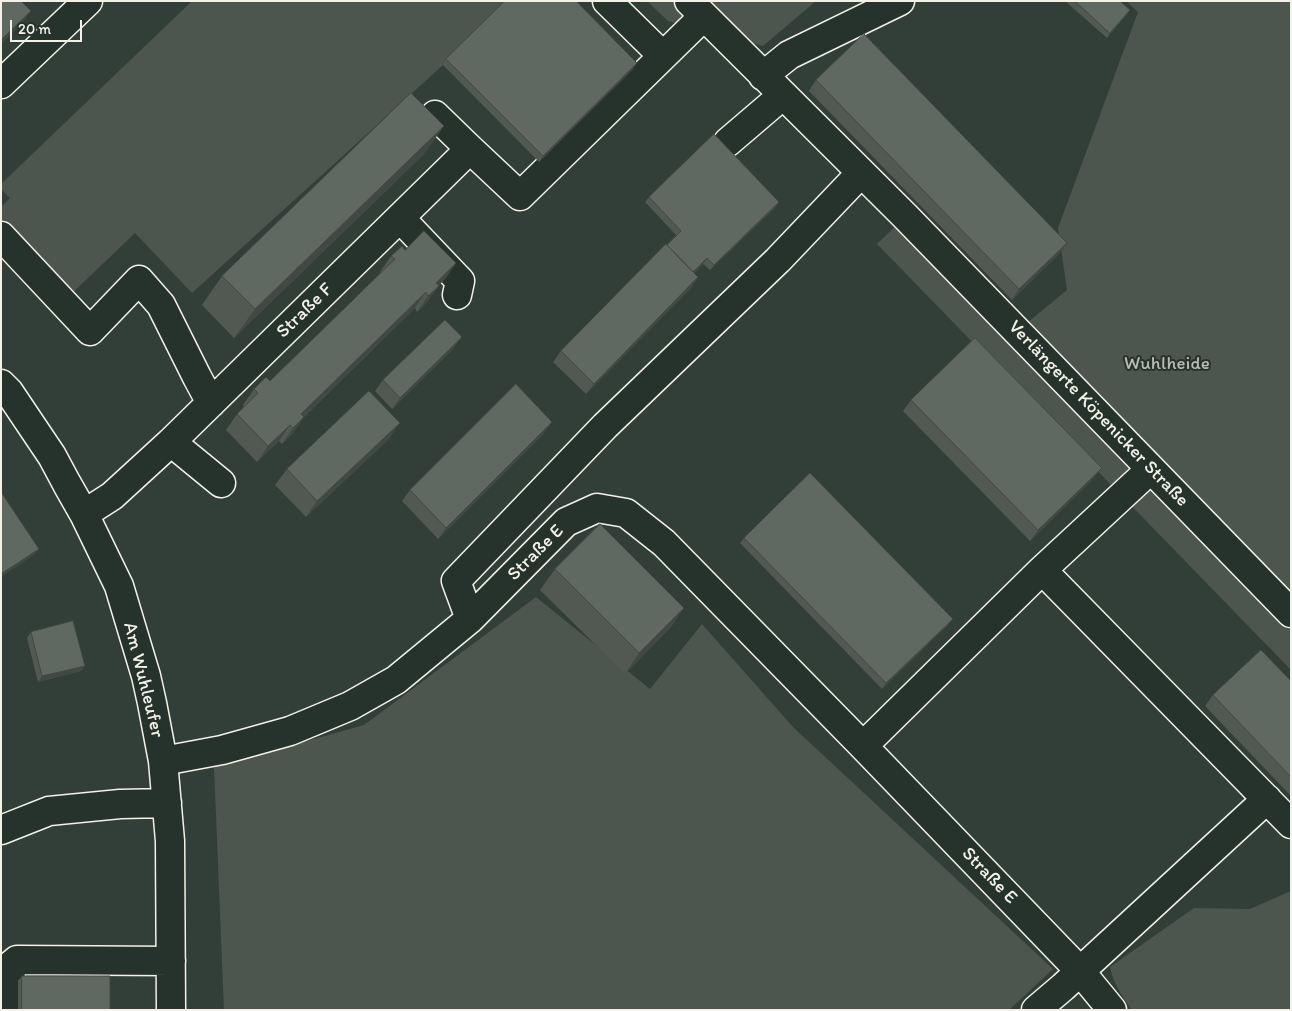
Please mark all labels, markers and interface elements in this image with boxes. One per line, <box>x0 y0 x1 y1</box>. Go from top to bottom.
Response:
scale bar <box>12 10 85 42</box>
text: 20 m <box>18 20 51 38</box>
street label: Straße F <box>272 279 338 343</box>
street label: Verlängerte Köpenicker Straße <box>1003 316 1193 512</box>
park label: Wuhlheide <box>1124 353 1210 375</box>
street label: Straße E <box>503 520 569 586</box>
street label: Am Wuhleufer <box>118 620 168 740</box>
street label: Straße E <box>956 843 1022 909</box>

